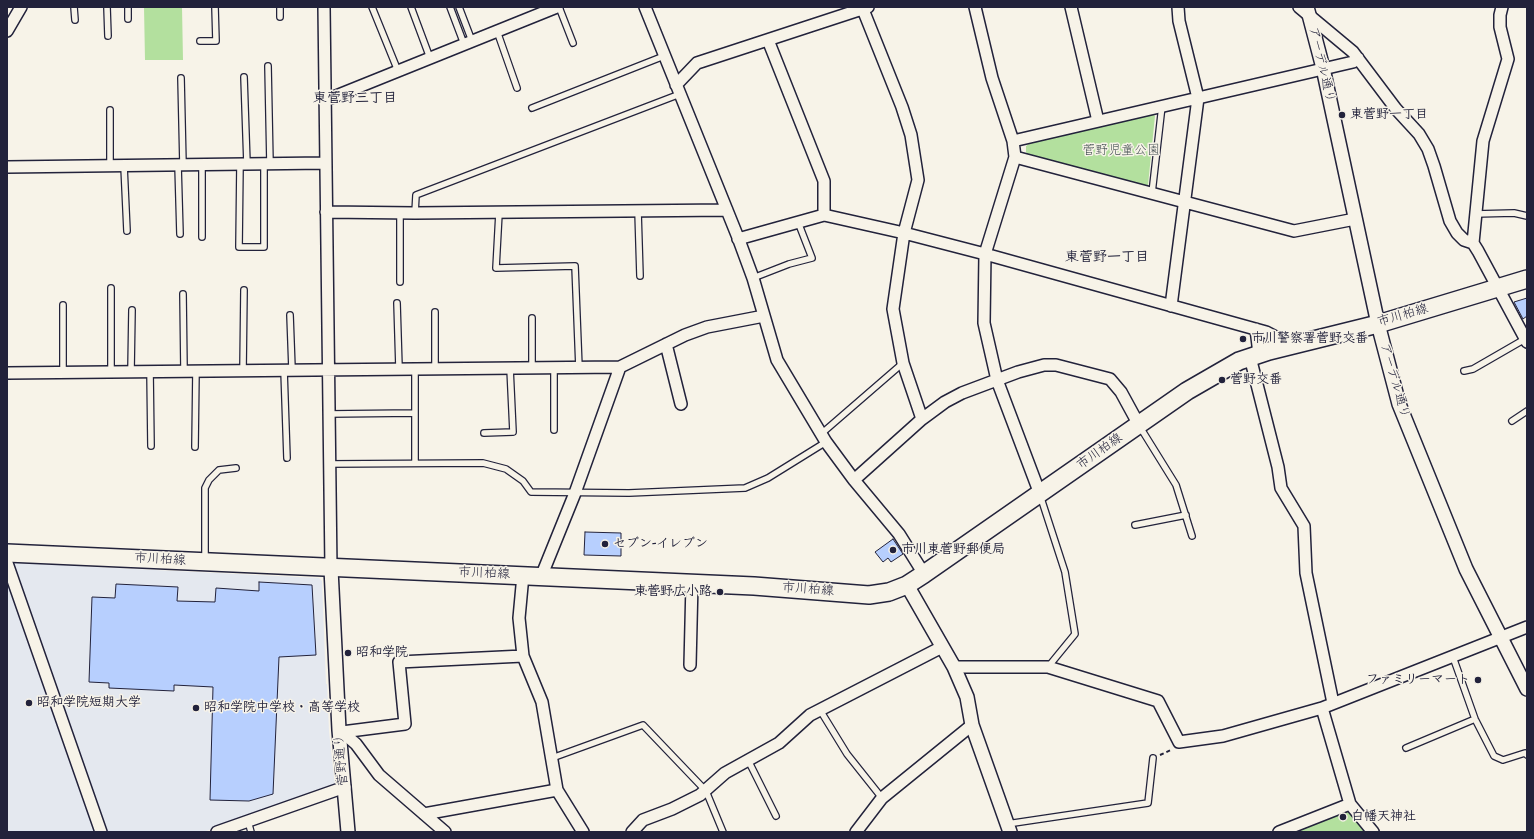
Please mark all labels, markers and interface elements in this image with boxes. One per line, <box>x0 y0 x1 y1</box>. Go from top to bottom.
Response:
street label: アーデル通り <box>1305 25 1337 105</box>
district label: 東菅野三丁目 <box>313 91 397 107</box>
place label: 東菅野一丁目 <box>1350 107 1428 123</box>
marker: 東菅野一丁目 <box>1337 110 1347 120</box>
park label: 菅野児童公園 <box>1082 143 1160 159</box>
district label: 東菅野一丁目 <box>1065 250 1149 266</box>
street label: 市川柏線 <box>1376 301 1430 331</box>
place label: 市川警察署菅野交番 <box>1251 331 1368 347</box>
marker: 市川警察署菅野交番 <box>1238 334 1248 344</box>
street label: アーデル通り <box>1376 342 1412 420</box>
place label: 菅野交番 <box>1230 372 1282 388</box>
marker: 菅野交番 <box>1217 375 1227 385</box>
street label: 市川柏線 <box>1074 431 1126 473</box>
place label: セブン-イレブン <box>613 536 708 552</box>
marker: セブン-イレブン <box>600 539 610 549</box>
place label: 市川東菅野郵便局 <box>901 542 1005 558</box>
marker: 市川東菅野郵便局 <box>888 545 898 555</box>
street label: 市川柏線 <box>134 551 186 569</box>
street label: 市川柏線 <box>458 565 510 583</box>
street label: 市川柏線 <box>782 580 834 600</box>
place label: 東菅野広小路 <box>634 584 712 600</box>
marker: 東菅野広小路 <box>715 587 725 597</box>
place label: 昭和学院 <box>356 645 408 661</box>
marker: 昭和学院 <box>343 648 353 658</box>
place label: ファミリーマート <box>1366 672 1470 688</box>
marker: ファミリーマート <box>1473 675 1483 685</box>
place label: 昭和学院短期大学 <box>37 695 141 711</box>
marker: 昭和学院短期大学 <box>24 698 34 708</box>
place label: 昭和学院中学校・高等学校 <box>204 700 360 716</box>
marker: 昭和学院中学校・高等学校 <box>191 703 201 713</box>
street label: 菅野通り <box>332 733 352 787</box>
place label: 白幡天神社 <box>1351 809 1416 825</box>
marker: 白幡天神社 <box>1338 812 1348 822</box>

